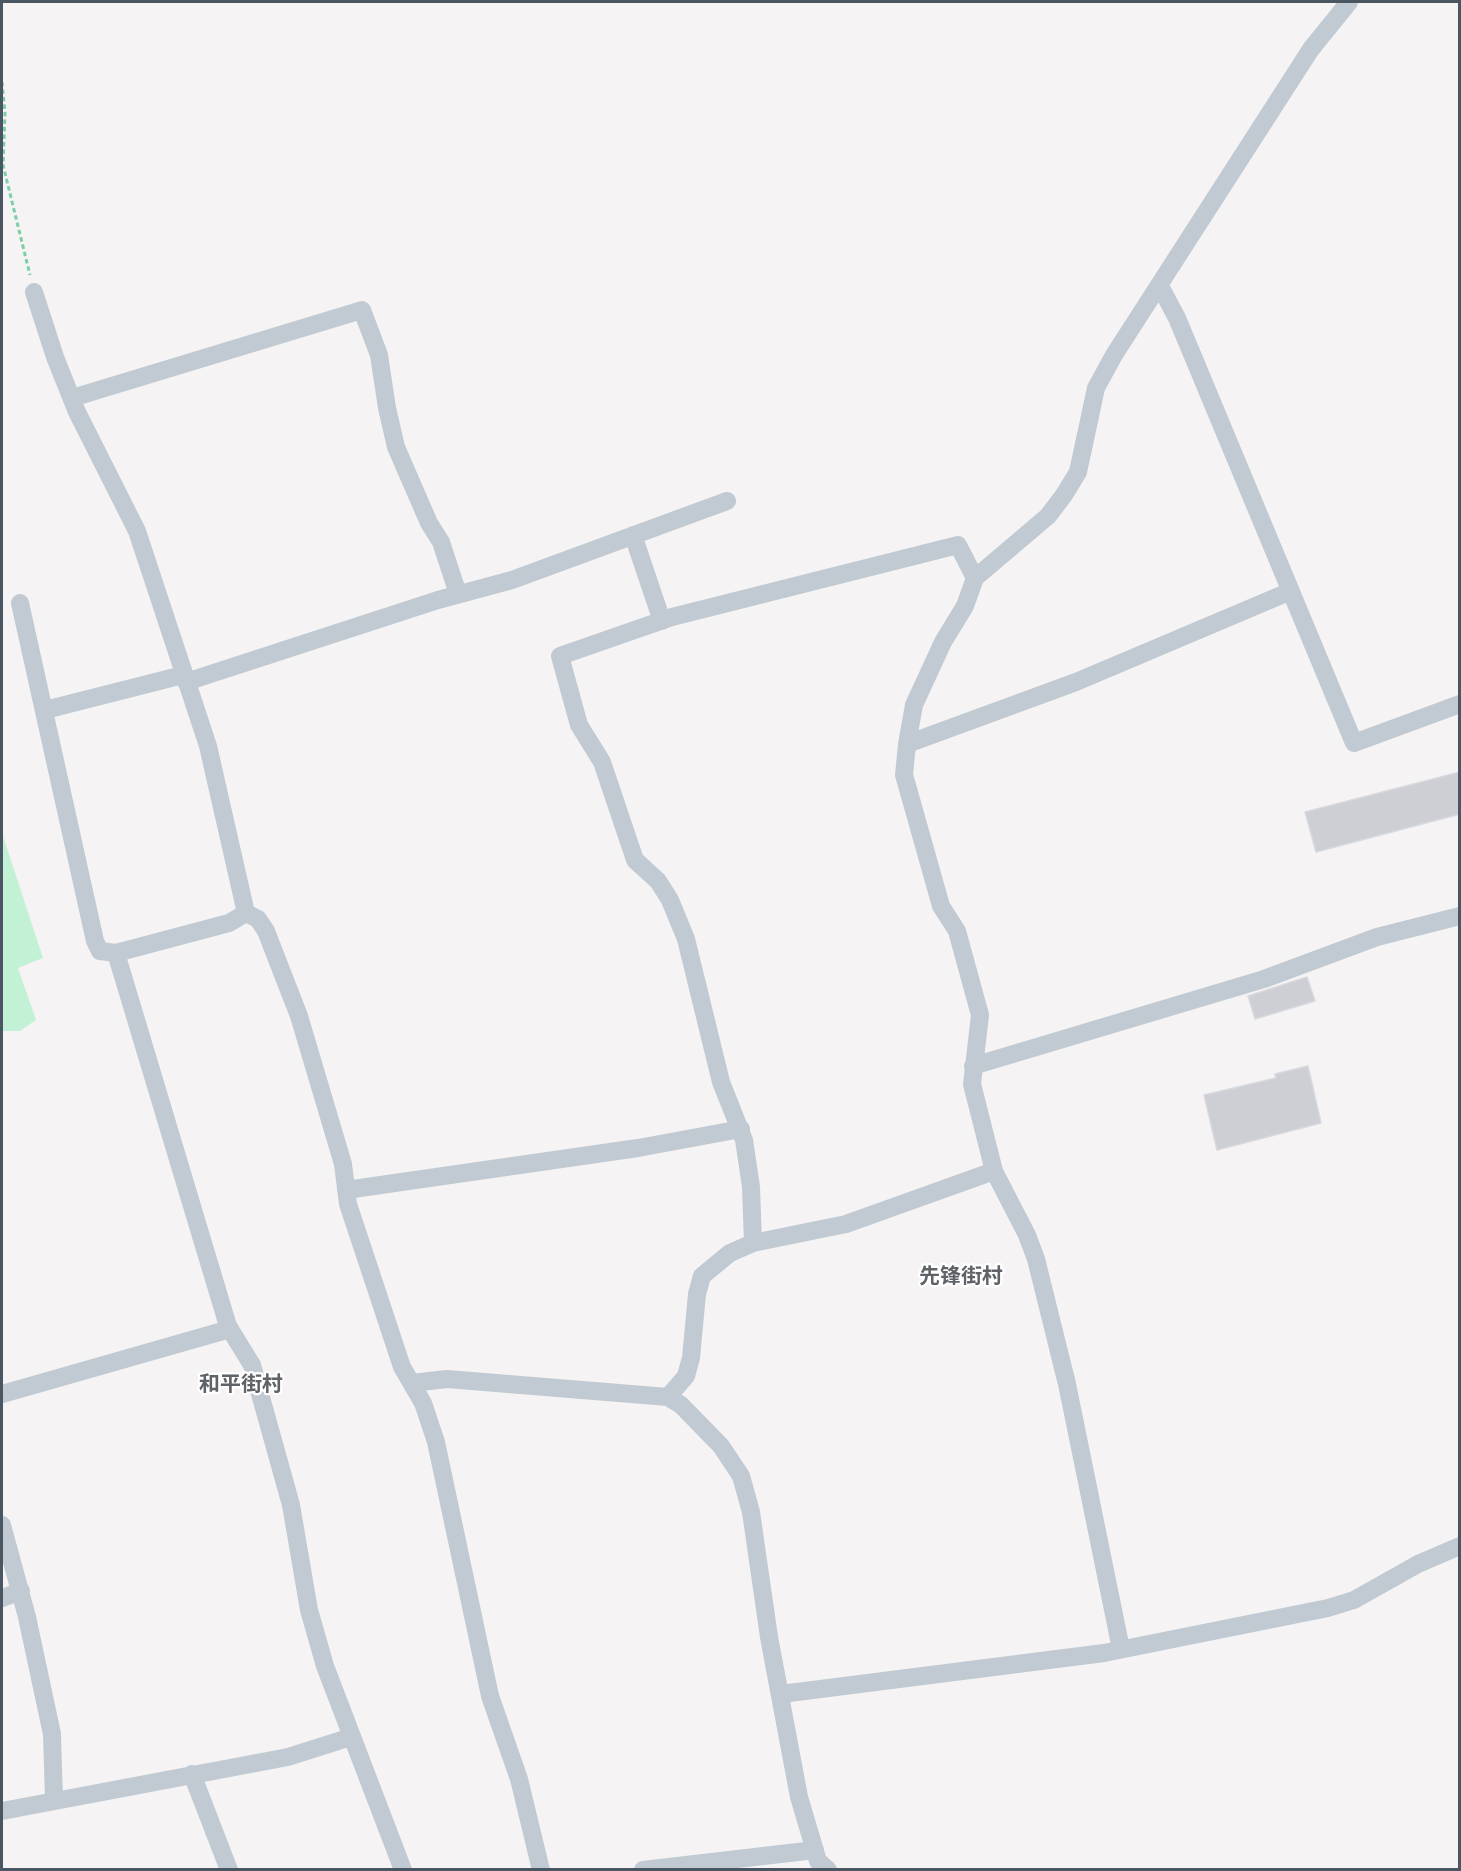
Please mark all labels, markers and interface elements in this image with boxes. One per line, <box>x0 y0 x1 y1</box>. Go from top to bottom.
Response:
district label: 先锋街村 <box>919 1264 1003 1290</box>
district label: 和平街村 <box>199 1372 283 1398</box>

